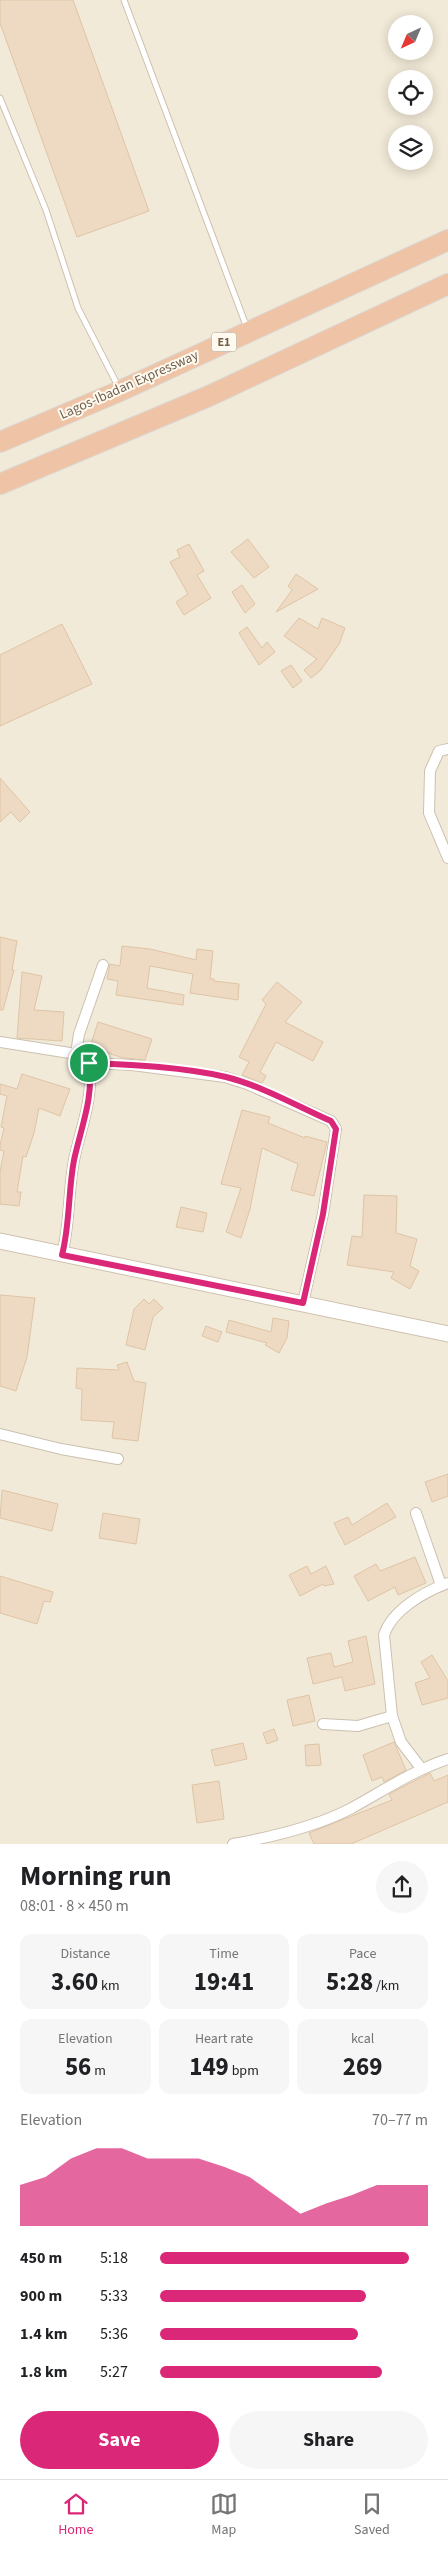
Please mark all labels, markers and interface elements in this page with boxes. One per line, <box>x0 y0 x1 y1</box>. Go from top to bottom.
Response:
north arrow <box>388 15 432 60</box>
map controls <box>388 15 433 170</box>
button: locate <box>388 70 433 115</box>
button: layers <box>388 125 433 170</box>
road number: E1 <box>212 332 236 352</box>
street label: Lagos-Ibadan Expressway <box>56 345 202 425</box>
pin <box>68 1042 110 1084</box>
icon: arrive <box>75 1049 103 1077</box>
text: Morning run <box>20 1856 171 1896</box>
button: share <box>376 1861 428 1913</box>
text: 08:01 · 8 × 450 m <box>20 1895 129 1917</box>
text: Distance <box>60 1944 110 1964</box>
text: Time <box>209 1944 239 1964</box>
text: Pace <box>349 1944 376 1964</box>
text: 3.60 <box>51 1964 98 2000</box>
text: 19:41 <box>194 1964 254 2000</box>
text: 5:28 <box>326 1964 373 2000</box>
text: km <box>98 1976 120 1996</box>
text: /km <box>373 1976 399 1996</box>
text: Elevation <box>58 2029 113 2049</box>
text: Heart rate <box>195 2029 253 2049</box>
text: kcal <box>351 2029 374 2049</box>
text: 56 <box>65 2049 91 2085</box>
text: 149 <box>189 2049 229 2085</box>
text: 269 <box>343 2049 382 2085</box>
text: m <box>91 2061 106 2081</box>
text: bpm <box>229 2061 259 2081</box>
text: Elevation <box>20 2109 82 2131</box>
text: 70–77 m <box>372 2109 428 2131</box>
text: 450 m <box>20 2247 62 2269</box>
text: 5:18 <box>100 2247 128 2269</box>
text: 900 m <box>20 2285 62 2307</box>
text: 5:33 <box>100 2285 128 2307</box>
text: 1.4 km <box>20 2323 67 2345</box>
text: 5:36 <box>100 2323 128 2345</box>
text: 1.8 km <box>20 2361 67 2383</box>
text: 5:27 <box>100 2361 128 2383</box>
button: Save <box>20 2411 219 2469</box>
button: Share <box>229 2411 428 2469</box>
tab: Home <box>58 2490 93 2540</box>
tab: Map <box>210 2490 238 2540</box>
tab: Saved <box>354 2490 390 2540</box>

